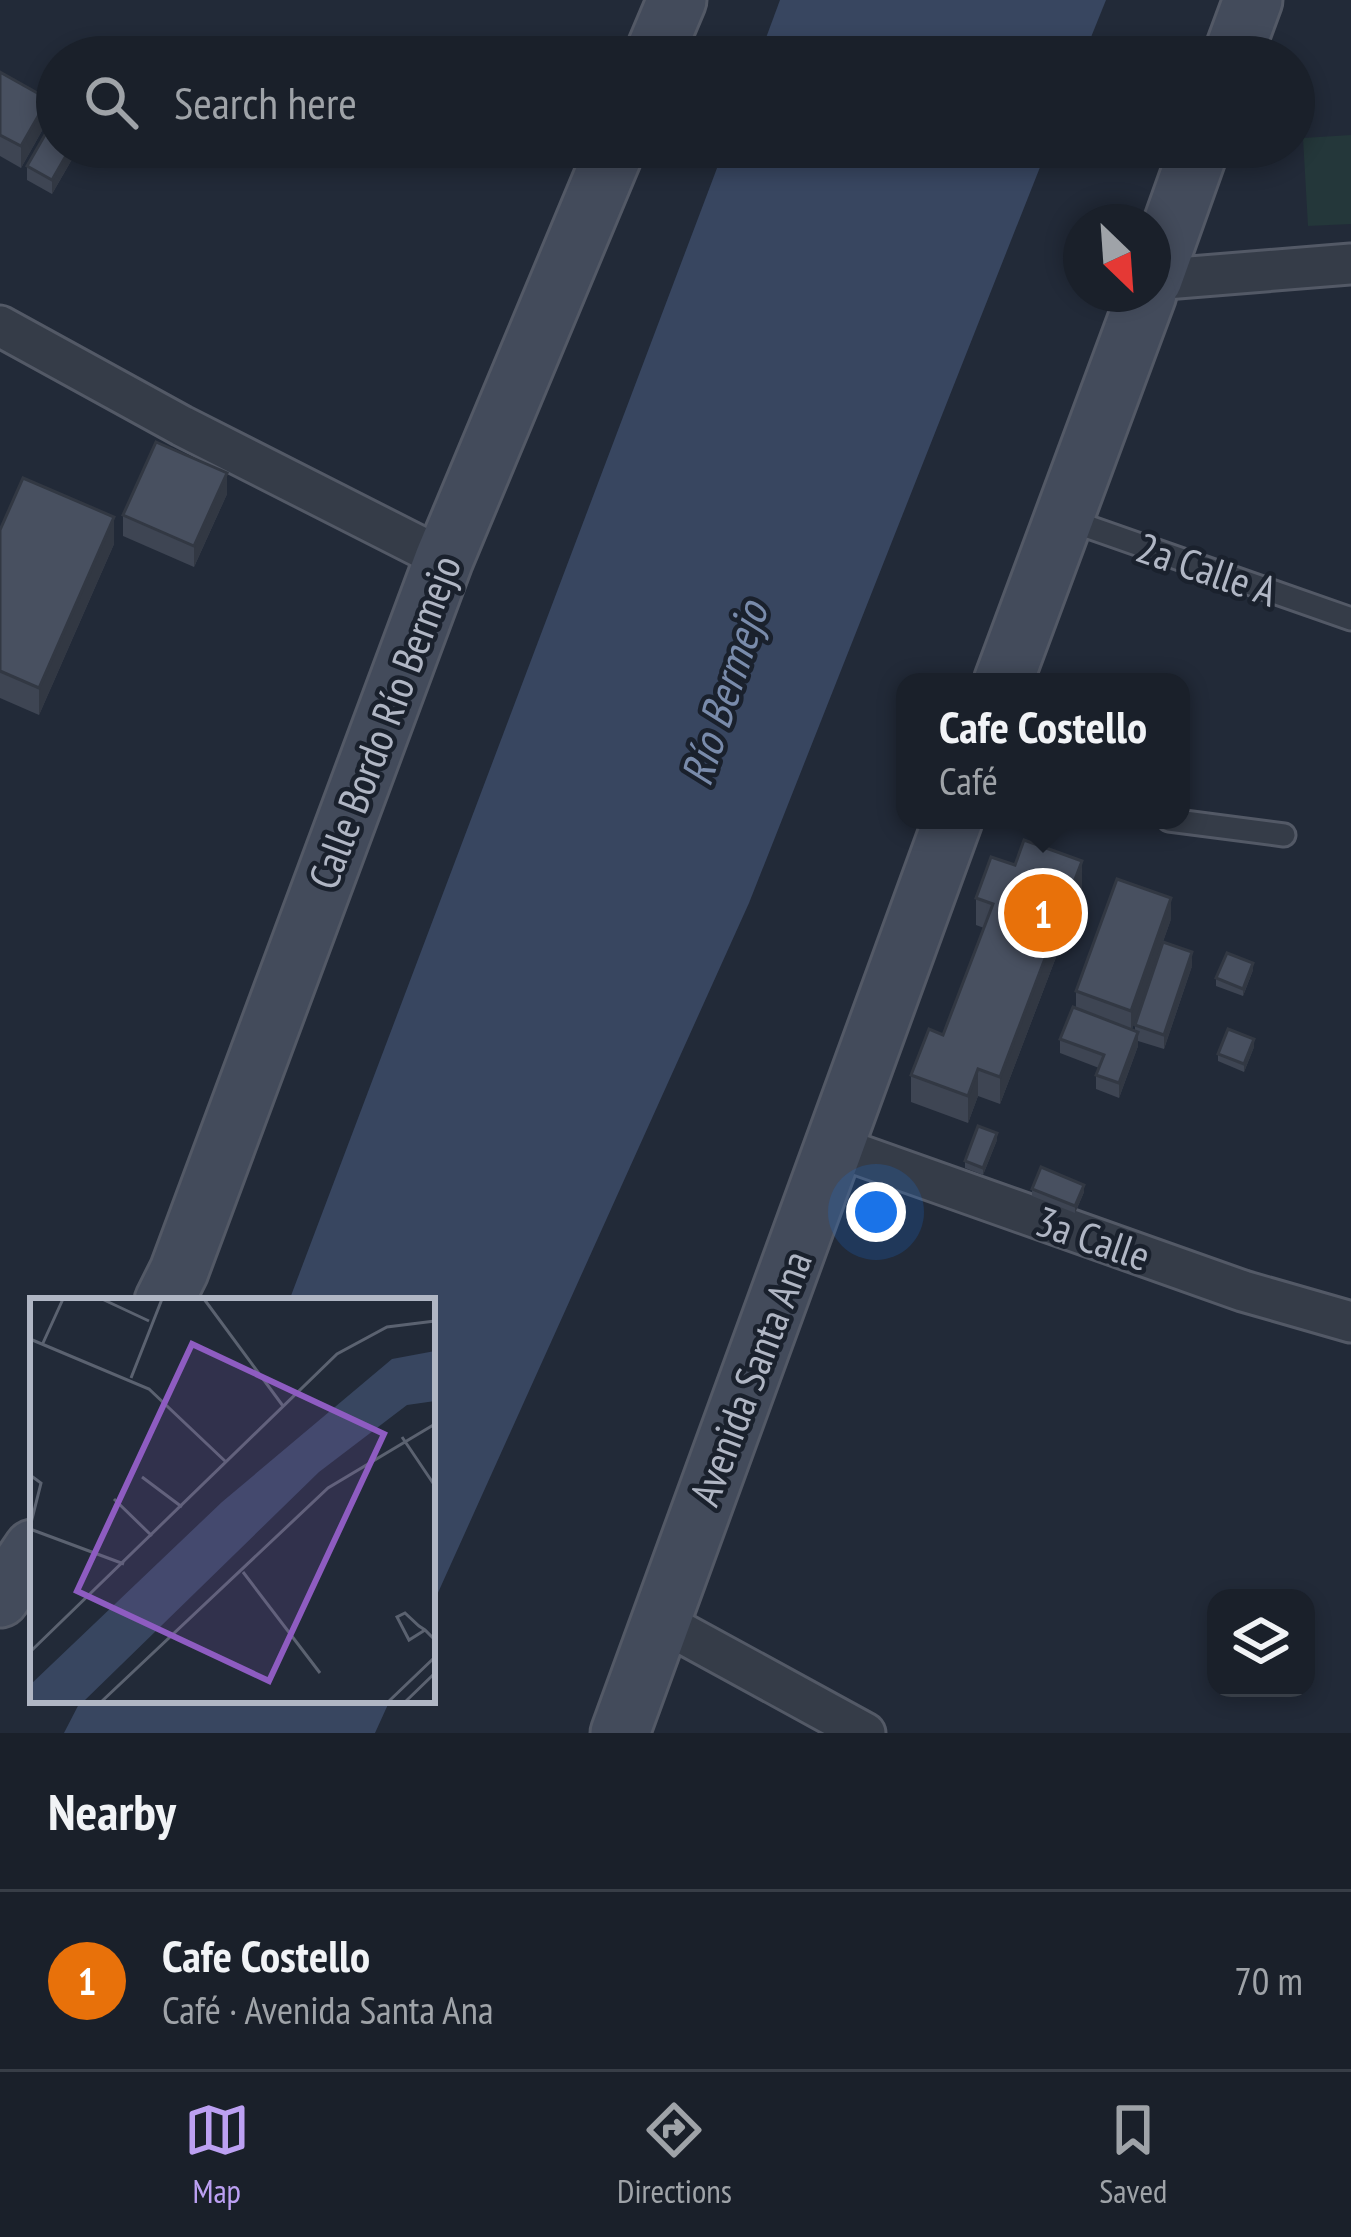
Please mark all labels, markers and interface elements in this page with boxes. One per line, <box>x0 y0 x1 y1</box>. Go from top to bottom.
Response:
search box <box>36 36 1315 168</box>
icon: search <box>78 69 144 135</box>
text: Search here <box>174 73 357 131</box>
north arrow <box>1063 204 1171 312</box>
street label: 2a Calle A <box>1130 519 1284 619</box>
street label: Calle Bordo Río Bermejo <box>295 547 473 897</box>
water label: Río Bermejo <box>666 591 781 792</box>
popup <box>896 673 1190 829</box>
text: Cafe Costello <box>939 697 1147 755</box>
text: Café <box>939 755 998 806</box>
pin: 1 <box>1004 868 1082 958</box>
your location <box>846 1182 906 1242</box>
street label: 3a Calle <box>1029 1193 1157 1283</box>
street label: Avenida Santa Ana <box>676 1243 824 1513</box>
inset map <box>30 1298 435 1703</box>
map controls <box>1207 1589 1315 1697</box>
button: layers <box>1207 1589 1315 1697</box>
text: Nearby <box>48 1778 176 1844</box>
text: Cafe Costello <box>162 1926 370 1984</box>
text: 1 <box>78 1955 96 2006</box>
text: 70 m <box>1234 1955 1303 2006</box>
text: Café · Avenida Santa Ana <box>162 1984 494 2035</box>
tab: Map <box>184 2097 250 2212</box>
tab: Directions <box>617 2097 732 2212</box>
tab: Saved <box>1099 2097 1167 2212</box>

